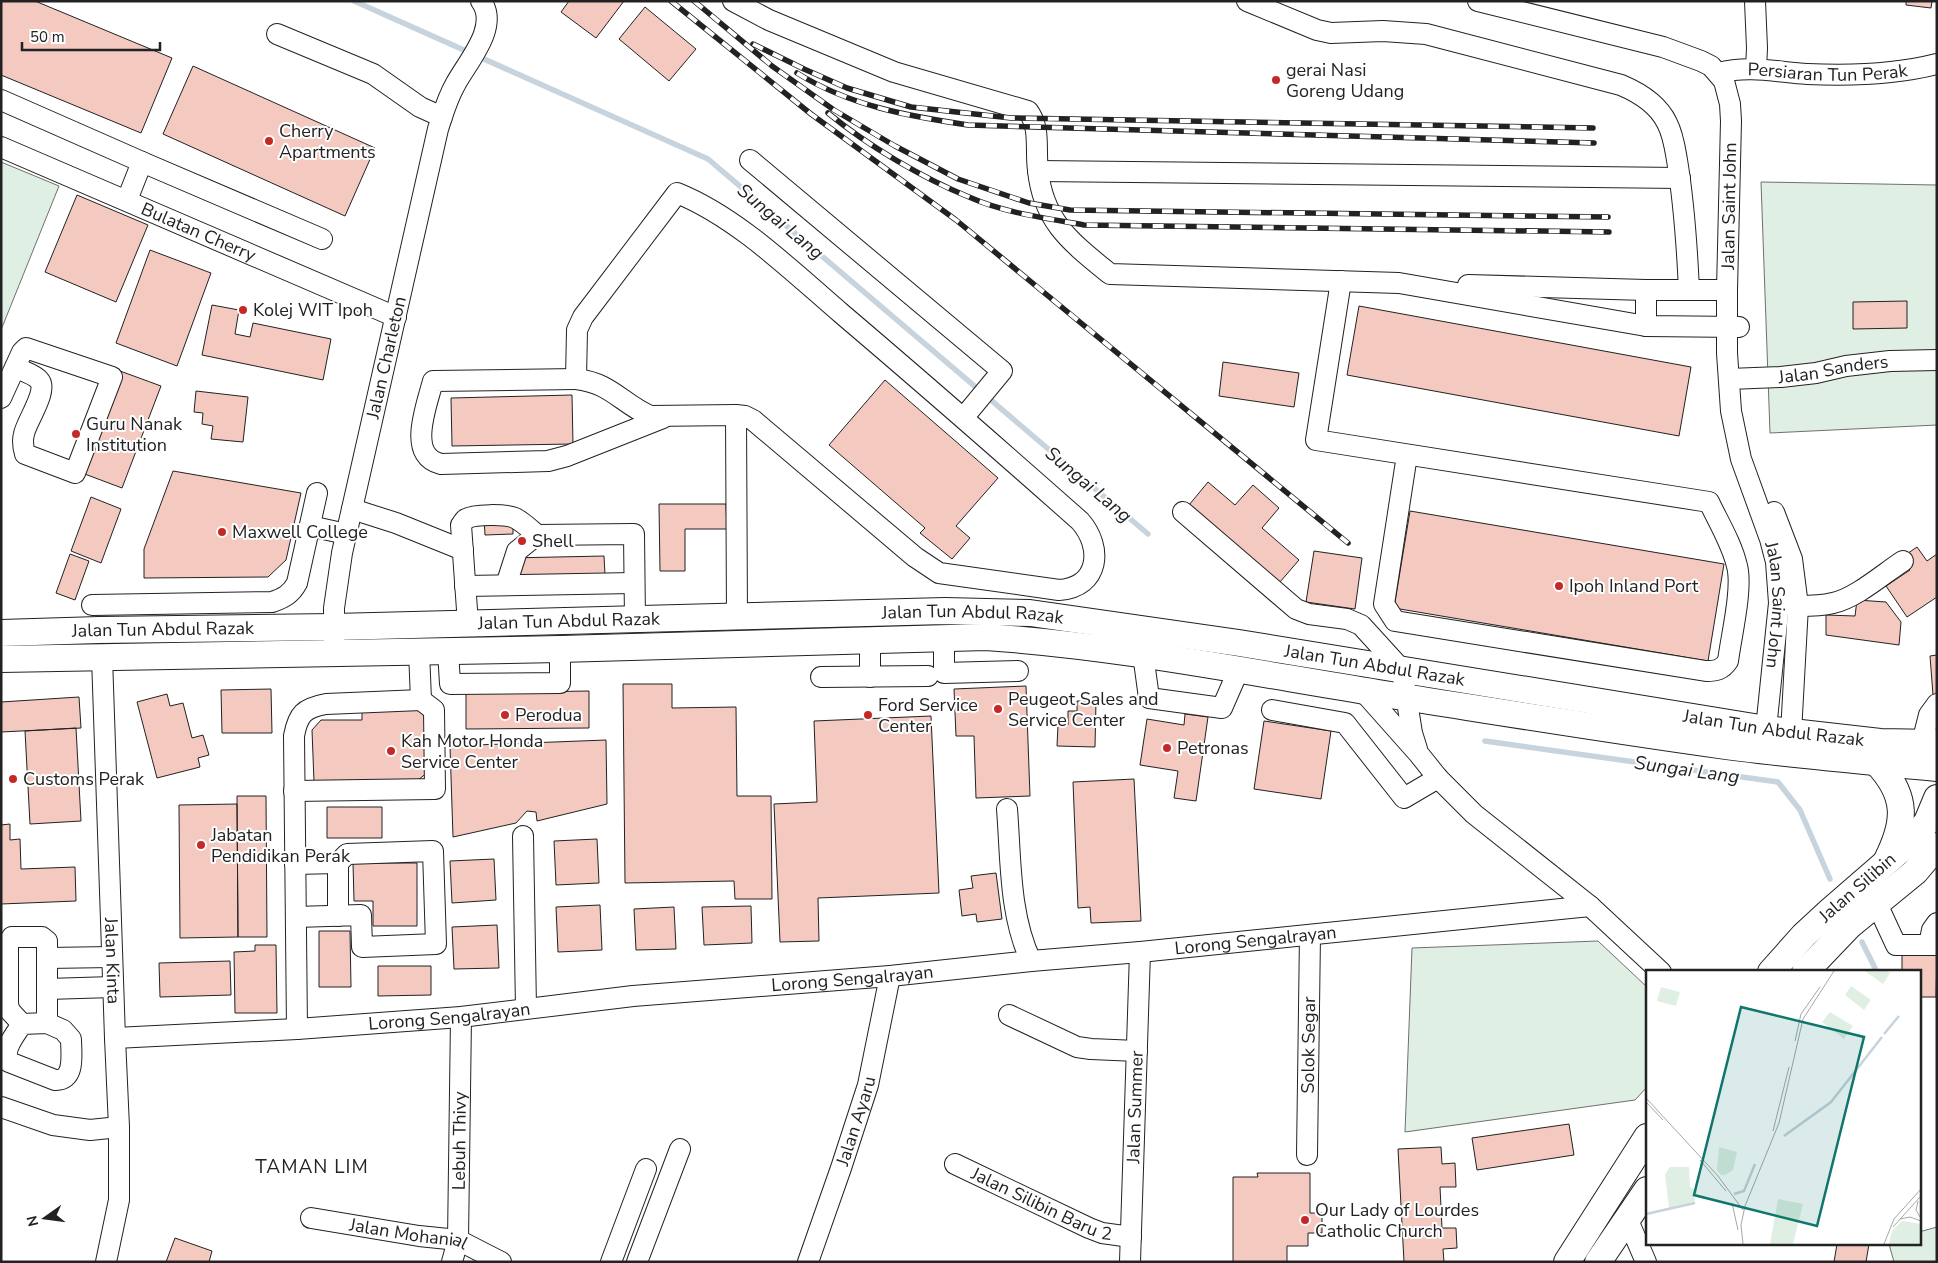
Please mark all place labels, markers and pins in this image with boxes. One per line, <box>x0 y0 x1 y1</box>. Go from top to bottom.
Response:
place label: gerai Nasi Goreng Udang <box>1286 58 1404 103</box>
marker: gerai Nasi Goreng Udang <box>1270 74 1282 86</box>
place label: Cherry Apartments <box>279 119 376 164</box>
marker: Cherry Apartments <box>263 135 275 147</box>
place label: Kolej WIT Ipoh <box>253 298 373 322</box>
marker: Kolej WIT Ipoh <box>237 304 249 316</box>
place label: Guru Nanak Institution <box>86 412 183 457</box>
marker: Guru Nanak Institution <box>70 428 82 440</box>
place label: Maxwell College <box>232 520 368 544</box>
marker: Maxwell College <box>216 526 228 538</box>
place label: Shell <box>532 529 574 553</box>
marker: Shell <box>516 535 528 547</box>
place label: Ipoh Inland Port <box>1569 574 1699 598</box>
marker: Ipoh Inland Port <box>1553 580 1565 592</box>
place label: Peugeot Sales and Service Center <box>1008 687 1159 732</box>
place label: Ford Service Center <box>878 693 978 738</box>
place label: Perodua <box>515 703 582 727</box>
marker: Peugeot Sales and Service Center <box>992 703 1004 715</box>
marker: Perodua <box>499 709 511 721</box>
marker: Ford Service Center <box>862 709 874 721</box>
place label: Kah Motor Honda Service Center <box>401 729 543 774</box>
place label: Petronas <box>1177 736 1249 760</box>
marker: Petronas <box>1161 742 1173 754</box>
marker: Kah Motor Honda Service Center <box>385 745 397 757</box>
place label: Customs Perak <box>23 767 145 791</box>
marker: Customs Perak <box>7 773 19 785</box>
place label: Jabatan Pendidikan Perak <box>210 823 351 868</box>
marker: Jabatan Pendidikan Perak <box>195 839 207 851</box>
place label: Our Lady of Lourdes Catholic Church <box>1315 1198 1479 1243</box>
marker: Our Lady of Lourdes Catholic Church <box>1299 1214 1311 1226</box>

